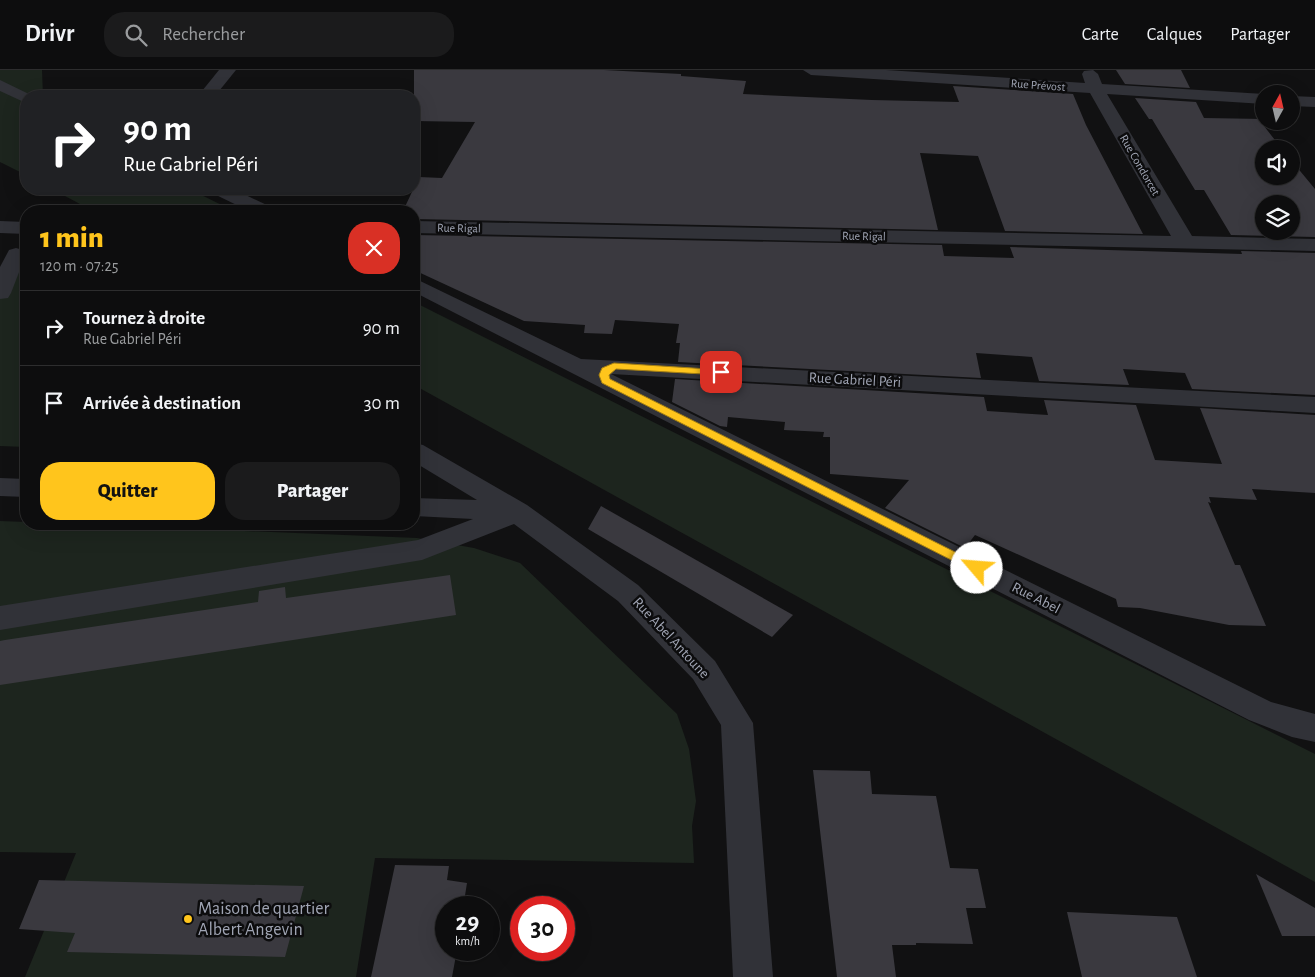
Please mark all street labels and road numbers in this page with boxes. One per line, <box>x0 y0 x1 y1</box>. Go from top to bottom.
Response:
street label: Rue Prévost <box>1010 77 1066 93</box>
street label: Rue Condorcet <box>1118 133 1162 198</box>
street label: Rue Rigal <box>437 222 481 234</box>
street label: Rue Rigal <box>842 230 886 242</box>
street label: Rue Gabriel Péri <box>808 370 902 390</box>
street label: Rue Abel <box>1009 579 1063 617</box>
street label: Rue Abel Antoune <box>630 595 712 682</box>

